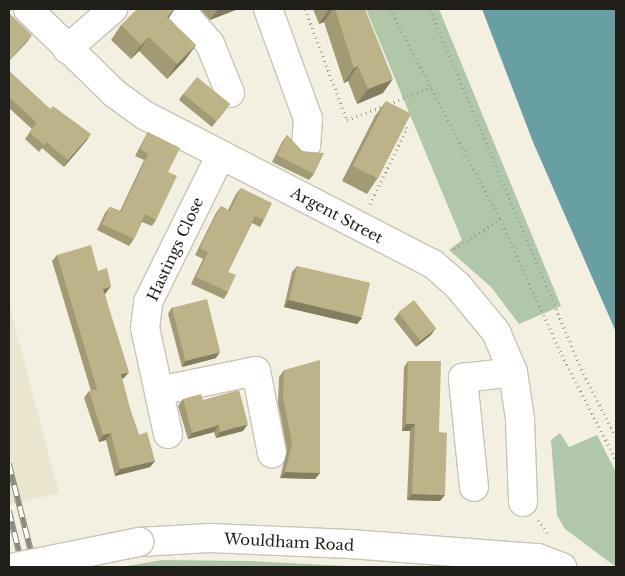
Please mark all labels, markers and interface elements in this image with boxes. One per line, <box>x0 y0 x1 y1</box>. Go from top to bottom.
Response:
street label: Argent Street <box>288 183 386 247</box>
street label: Hastings Close <box>143 194 207 304</box>
street label: Wouldham Road <box>223 530 355 554</box>

